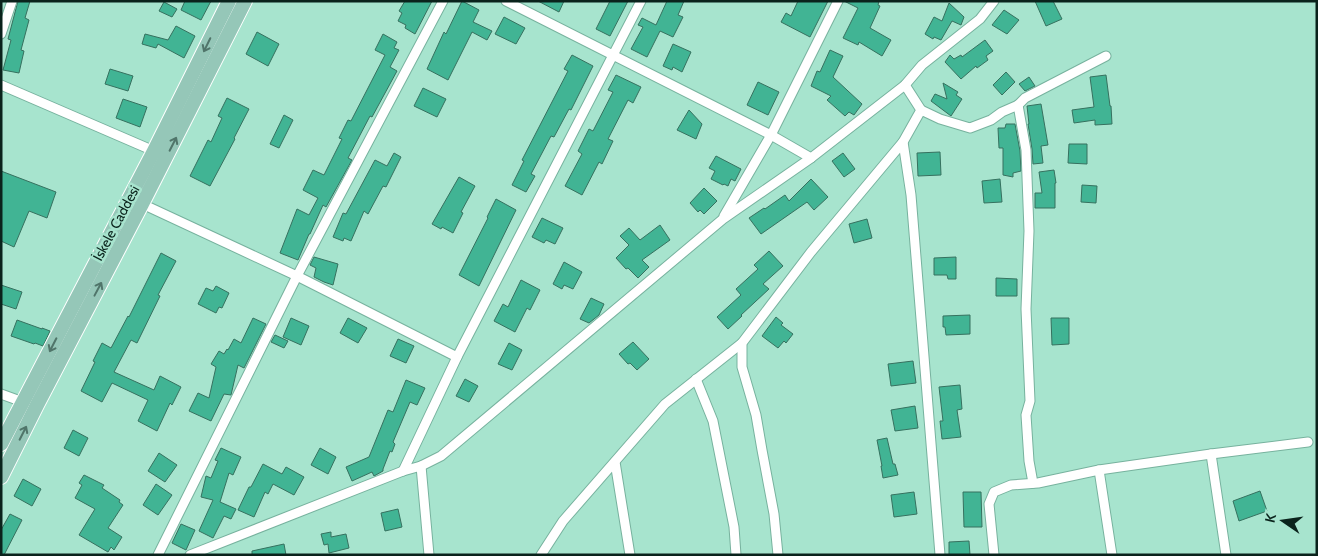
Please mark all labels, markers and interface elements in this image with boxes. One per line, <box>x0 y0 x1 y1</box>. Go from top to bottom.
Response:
one-way arrow <box>201 37 211 52</box>
one-way arrow <box>168 137 178 152</box>
street label: İskele Caddesi <box>89 182 143 264</box>
one-way arrow <box>93 281 103 296</box>
one-way arrow <box>48 337 57 352</box>
one-way arrow <box>19 426 28 441</box>
north arrow <box>1258 496 1308 546</box>
text: K <box>1261 512 1280 524</box>

